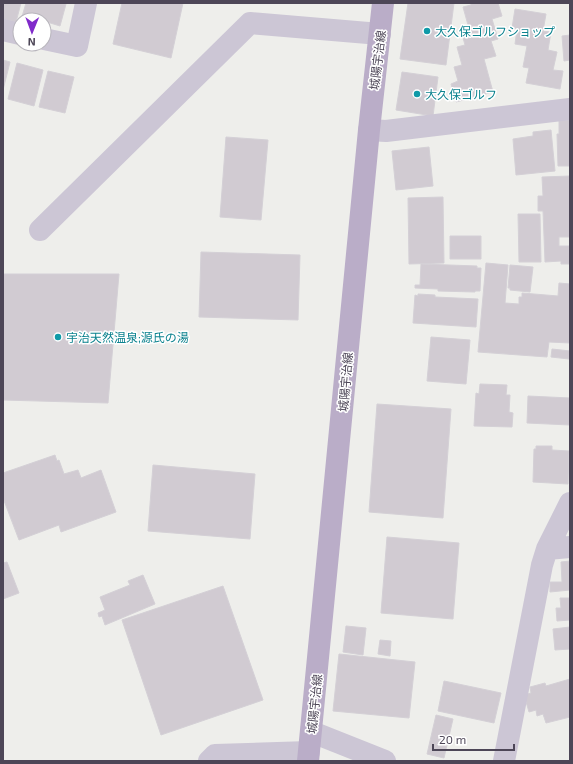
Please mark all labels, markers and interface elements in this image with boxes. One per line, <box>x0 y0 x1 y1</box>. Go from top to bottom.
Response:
north arrow <box>12 12 52 52</box>
place label: 大久保ゴルフショップ <box>435 24 555 38</box>
marker: 大久保ゴルフショップ <box>422 26 432 36</box>
street label: 城陽宇治線 <box>366 29 388 91</box>
text: N <box>28 36 36 49</box>
place label: 大久保ゴルフ <box>425 87 497 101</box>
marker: 大久保ゴルフ <box>412 89 422 99</box>
place label: 宇治天然温泉;源氏の湯 <box>66 330 189 344</box>
marker: 宇治天然温泉;源氏の湯 <box>53 332 63 342</box>
street label: 城陽宇治線 <box>335 351 355 413</box>
street label: 城陽宇治線 <box>304 673 324 735</box>
scale bar <box>433 726 514 752</box>
text: 20 m <box>439 732 466 746</box>

